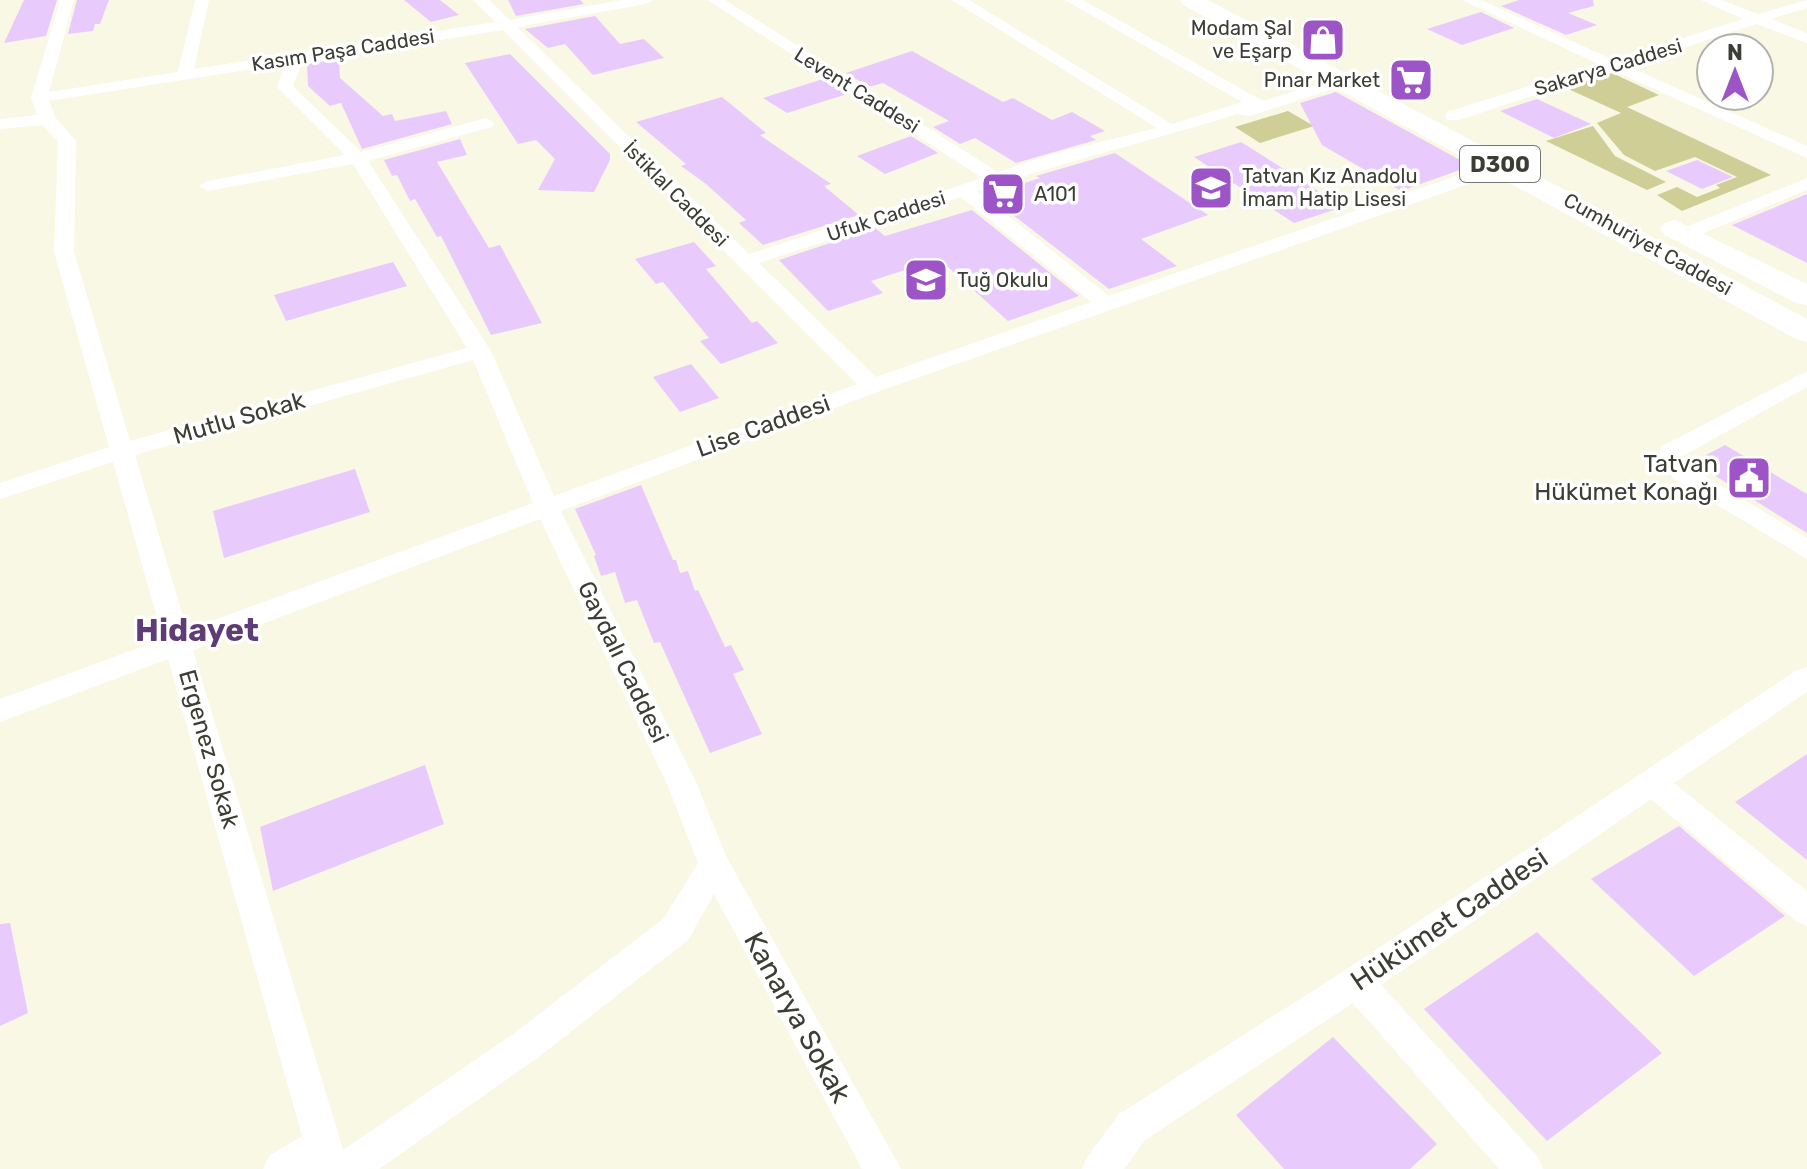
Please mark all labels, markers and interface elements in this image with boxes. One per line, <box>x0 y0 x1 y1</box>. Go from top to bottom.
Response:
place label: Modam Şal ve Eşarp <box>1191 16 1292 63</box>
shop icon: Modam Şal ve Eşarp <box>1299 16 1347 64</box>
street label: Kasım Paşa Caddesi <box>250 24 436 76</box>
north arrow <box>1695 32 1775 112</box>
street label: Sakarya Caddesi <box>1531 33 1685 101</box>
text: N <box>1727 39 1743 66</box>
street label: Levent Caddesi <box>790 42 924 138</box>
supermarket icon: Pınar Market <box>1387 56 1435 104</box>
place label: Pınar Market <box>1264 68 1380 92</box>
street label: İstiklal Caddesi <box>618 136 734 252</box>
road number: D300 <box>1460 146 1540 182</box>
school or university icon: Tatvan Kız Anadolu İmam Hatip Lisesi <box>1187 164 1235 212</box>
place label: Tatvan Kız Anadolu İmam Hatip Lisesi <box>1242 164 1418 211</box>
supermarket icon: A101 <box>979 170 1027 218</box>
place label: A101 <box>1034 182 1076 206</box>
street label: Ufuk Caddesi <box>824 186 948 246</box>
street label: Cumhuriyet Caddesi <box>1560 188 1736 300</box>
school or university icon: Tuğ Okulu <box>902 256 950 304</box>
place label: Tuğ Okulu <box>957 268 1049 292</box>
street label: Mutlu Sokak <box>170 386 309 450</box>
street label: Lise Caddesi <box>692 389 834 463</box>
place label: Tatvan Hükümet Konağı <box>1534 450 1718 506</box>
public building icon: Tatvan Hükümet Konağı <box>1725 454 1773 502</box>
street label: Gaydalı Caddesi <box>572 577 674 747</box>
district label: Hidayet <box>135 611 259 649</box>
street label: Ergenez Sokak <box>173 666 245 832</box>
street label: Hükümet Caddesi <box>1344 841 1554 998</box>
street label: Kanarya Sokak <box>737 926 858 1109</box>

